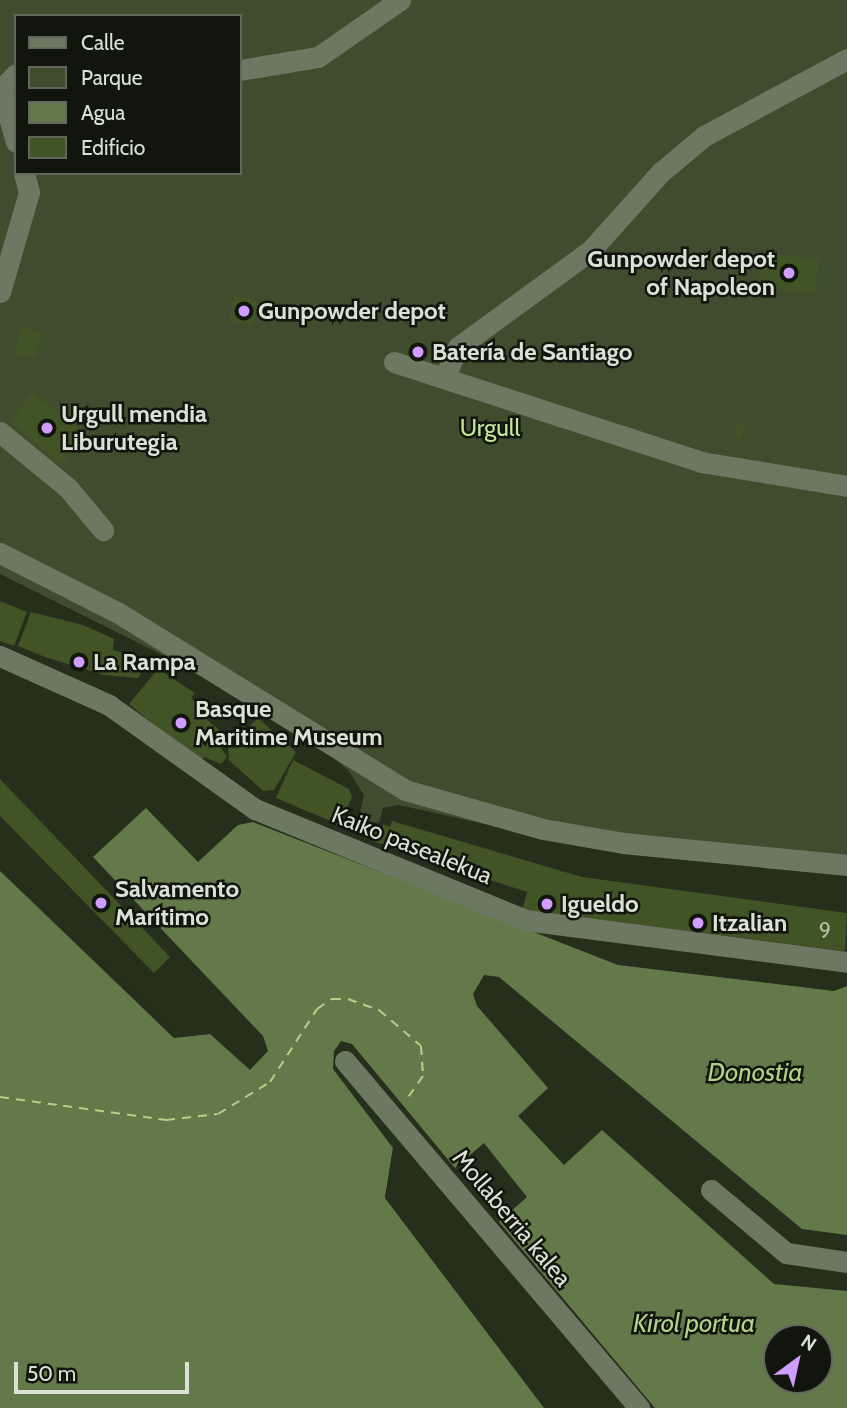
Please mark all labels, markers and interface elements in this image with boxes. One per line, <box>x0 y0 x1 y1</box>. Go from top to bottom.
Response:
legend <box>14 14 242 175</box>
text: Calle <box>81 30 125 55</box>
text: Parque <box>81 65 143 90</box>
text: Agua <box>81 100 125 125</box>
text: Edificio <box>81 135 145 160</box>
place label: Gunpowder depot of Napoleon <box>587 245 775 301</box>
marker: Gunpowder depot of Napoleon <box>781 265 797 281</box>
place label: Gunpowder depot <box>258 297 446 325</box>
marker: Gunpowder depot <box>236 303 252 319</box>
place label: Batería de Santiago <box>432 338 632 366</box>
marker: Batería de Santiago <box>410 344 426 360</box>
place label: Urgull mendia Liburutegia <box>61 400 207 456</box>
park label: Urgull <box>460 414 520 442</box>
marker: Urgull mendia Liburutegia <box>39 420 55 436</box>
place label: La Rampa <box>93 648 196 676</box>
marker: La Rampa <box>71 654 87 670</box>
place label: Basque Maritime Museum <box>195 695 383 751</box>
marker: Basque Maritime Museum <box>173 715 189 731</box>
street label: Kaiko pasealekua <box>328 800 496 890</box>
place label: Salvamento Marítimo <box>115 875 239 931</box>
place label: Igueldo <box>561 890 639 918</box>
marker: Salvamento Marítimo <box>93 895 109 911</box>
marker: Igueldo <box>539 896 555 912</box>
place label: Itzalian <box>712 909 787 937</box>
marker: Itzalian <box>690 915 706 931</box>
house number: 9 <box>819 917 831 943</box>
water label: Donostia <box>707 1057 803 1089</box>
street label: Mollaberria kalea <box>446 1144 578 1292</box>
water label: Kirol portua <box>633 1308 755 1340</box>
north arrow <box>763 1324 833 1394</box>
text: N <box>797 1329 821 1356</box>
scale bar <box>18 1348 192 1392</box>
text: 50 m <box>27 1361 76 1386</box>

